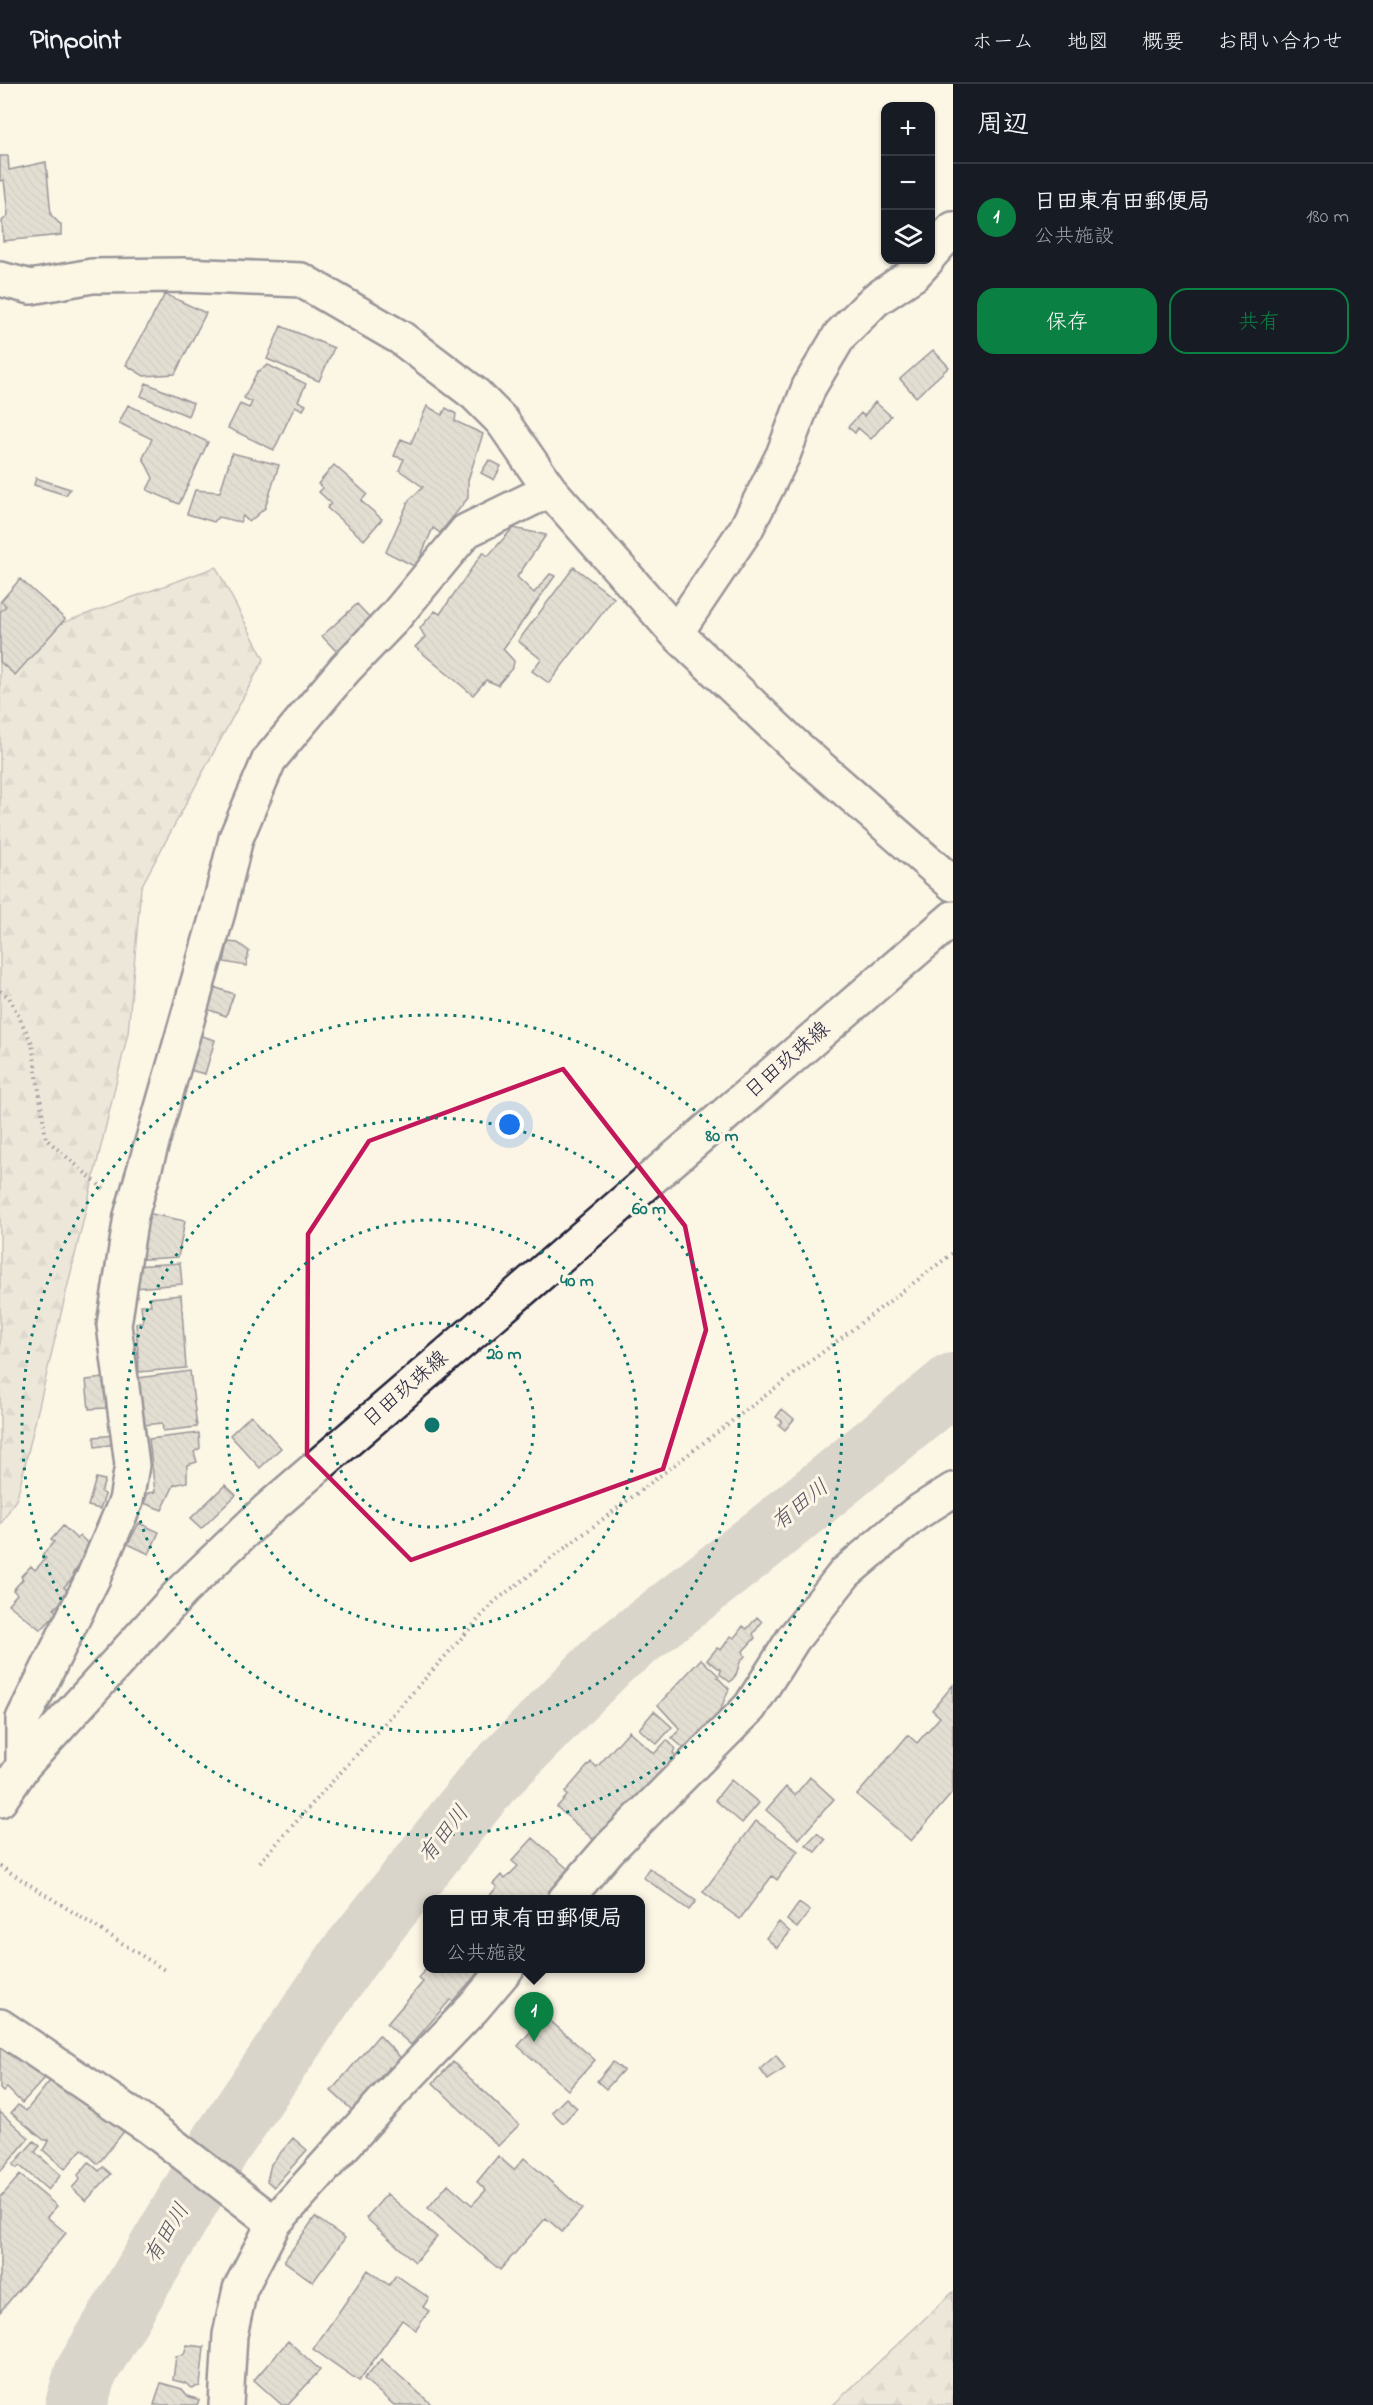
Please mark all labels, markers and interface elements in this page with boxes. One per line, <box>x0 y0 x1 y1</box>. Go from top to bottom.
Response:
text: Pinpoint <box>30 21 121 62</box>
text: ホーム <box>972 28 1034 58</box>
text: 地図 <box>1067 28 1109 58</box>
text: 概要 <box>1142 28 1184 58</box>
text: お問い合わせ <box>1217 28 1343 58</box>
map controls <box>881 102 935 264</box>
button: + <box>881 102 935 156</box>
text: 周辺 <box>977 107 1029 145</box>
button: − <box>881 156 935 210</box>
text: 日田東有田郵便局 <box>1034 187 1210 219</box>
text: 1 <box>993 203 1000 232</box>
text: 180 m <box>1306 203 1349 232</box>
button: layers <box>881 210 935 264</box>
text: 公共施設 <box>1034 223 1114 252</box>
button: 保存 <box>977 288 1157 354</box>
button: 共有 <box>1169 288 1349 354</box>
street label: 日田玖珠線 <box>739 1015 837 1107</box>
your location <box>495 1110 524 1139</box>
text: 80 m <box>705 1124 739 1150</box>
text: 60 m <box>632 1197 666 1223</box>
text: 40 m <box>560 1269 594 1295</box>
text: 20 m <box>485 1342 522 1368</box>
street label: 日田玖珠線 <box>357 1344 455 1436</box>
centre of rings <box>422 1415 442 1435</box>
water label: 有田川 <box>765 1473 837 1539</box>
water label: 有田川 <box>412 1799 478 1871</box>
popup <box>423 1895 645 1973</box>
text: 日田東有田郵便局 <box>446 1904 622 1936</box>
text: 公共施設 <box>446 1940 526 1969</box>
pin: 1 <box>514 1992 554 2042</box>
water label: 有田川 <box>137 2197 199 2271</box>

